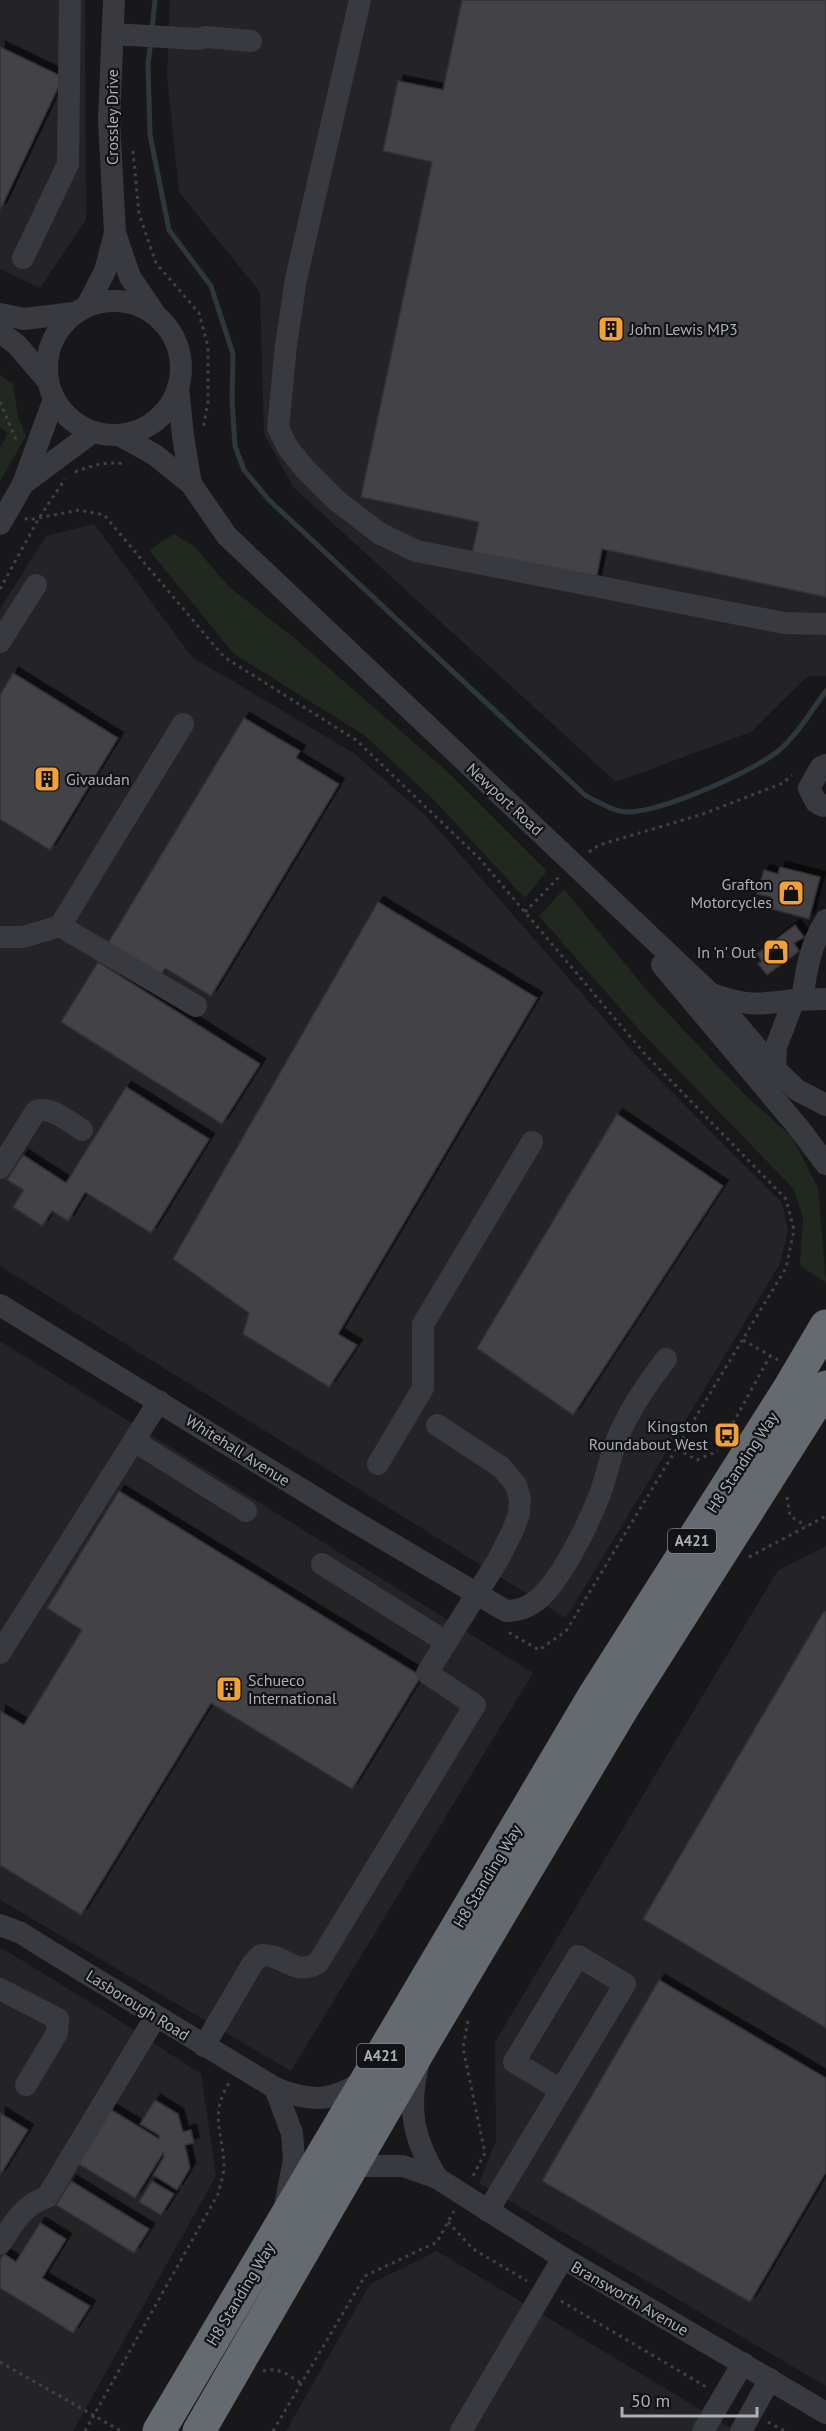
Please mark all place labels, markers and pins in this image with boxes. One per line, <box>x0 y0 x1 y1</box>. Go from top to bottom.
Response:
building icon: John Lewis MP3 <box>596 314 626 344</box>
place label: John Lewis MP3 <box>629 319 738 339</box>
building icon: Givaudan <box>32 764 62 794</box>
place label: Givaudan <box>66 769 130 789</box>
place label: Grafton Motorcycles <box>690 874 772 912</box>
shop icon: Grafton Motorcycles <box>776 878 806 908</box>
shop icon: In 'n' Out <box>761 937 791 967</box>
place label: In 'n' Out <box>697 942 757 962</box>
place label: Kingston Roundabout West <box>589 1416 709 1454</box>
bus stop icon: Kingston Roundabout West <box>712 1420 742 1450</box>
place label: Schueco International <box>248 1670 337 1708</box>
building icon: Schueco International <box>214 1674 244 1704</box>

